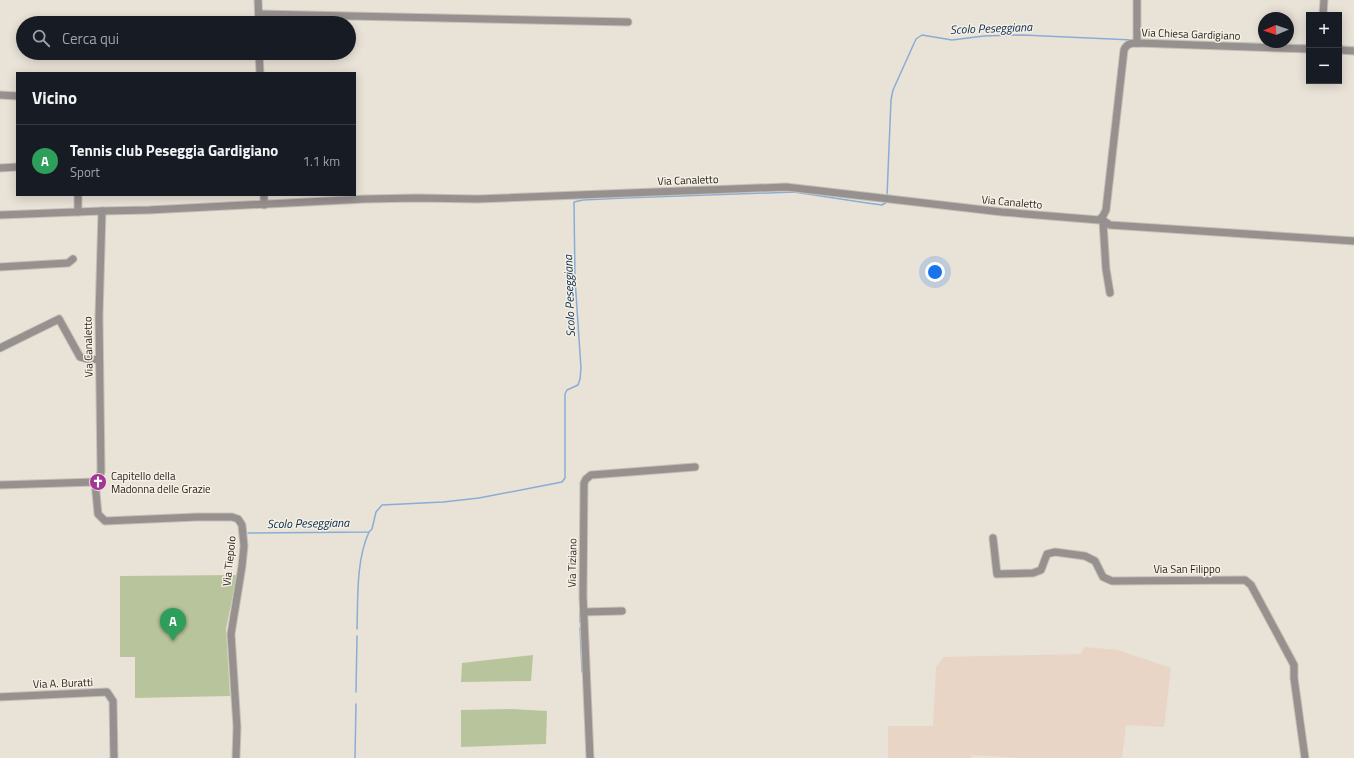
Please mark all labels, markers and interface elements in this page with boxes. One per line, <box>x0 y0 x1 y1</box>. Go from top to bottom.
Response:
north arrow <box>1258 12 1294 48</box>
map controls <box>1306 12 1342 84</box>
button: + <box>1306 12 1342 48</box>
search box <box>16 16 356 60</box>
water label: Scolo Peseggiana <box>950 17 1033 39</box>
street label: Via Chiesa Gardigiano <box>1141 24 1241 44</box>
icon: search <box>30 27 52 49</box>
text: Cerca qui <box>62 27 119 50</box>
button: − <box>1306 48 1342 84</box>
text: Vicino <box>32 85 77 111</box>
text: Tennis club Peseggia Gardigiano <box>70 139 278 162</box>
text: A <box>41 151 49 171</box>
text: 1.1 km <box>303 151 340 171</box>
text: Sport <box>70 162 100 182</box>
street label: Via Canaletto <box>657 171 719 189</box>
street label: Via Canaletto <box>981 191 1043 213</box>
water label: Scolo Peseggiana <box>558 254 580 337</box>
your location <box>925 262 945 282</box>
street label: Via Canaletto <box>79 316 97 378</box>
place label: Capitello della Madonna delle Grazie <box>111 468 211 497</box>
church icon: Capitello della Madonna delle Grazie <box>88 472 108 492</box>
water label: Scolo Peseggiana <box>267 513 350 533</box>
street label: Via Tiepolo <box>218 535 240 587</box>
street label: Via Tiziano <box>564 538 580 588</box>
street label: Via San Filippo <box>1153 561 1221 577</box>
pin: A <box>160 608 186 641</box>
street label: Via A. Buratti <box>33 674 93 692</box>

